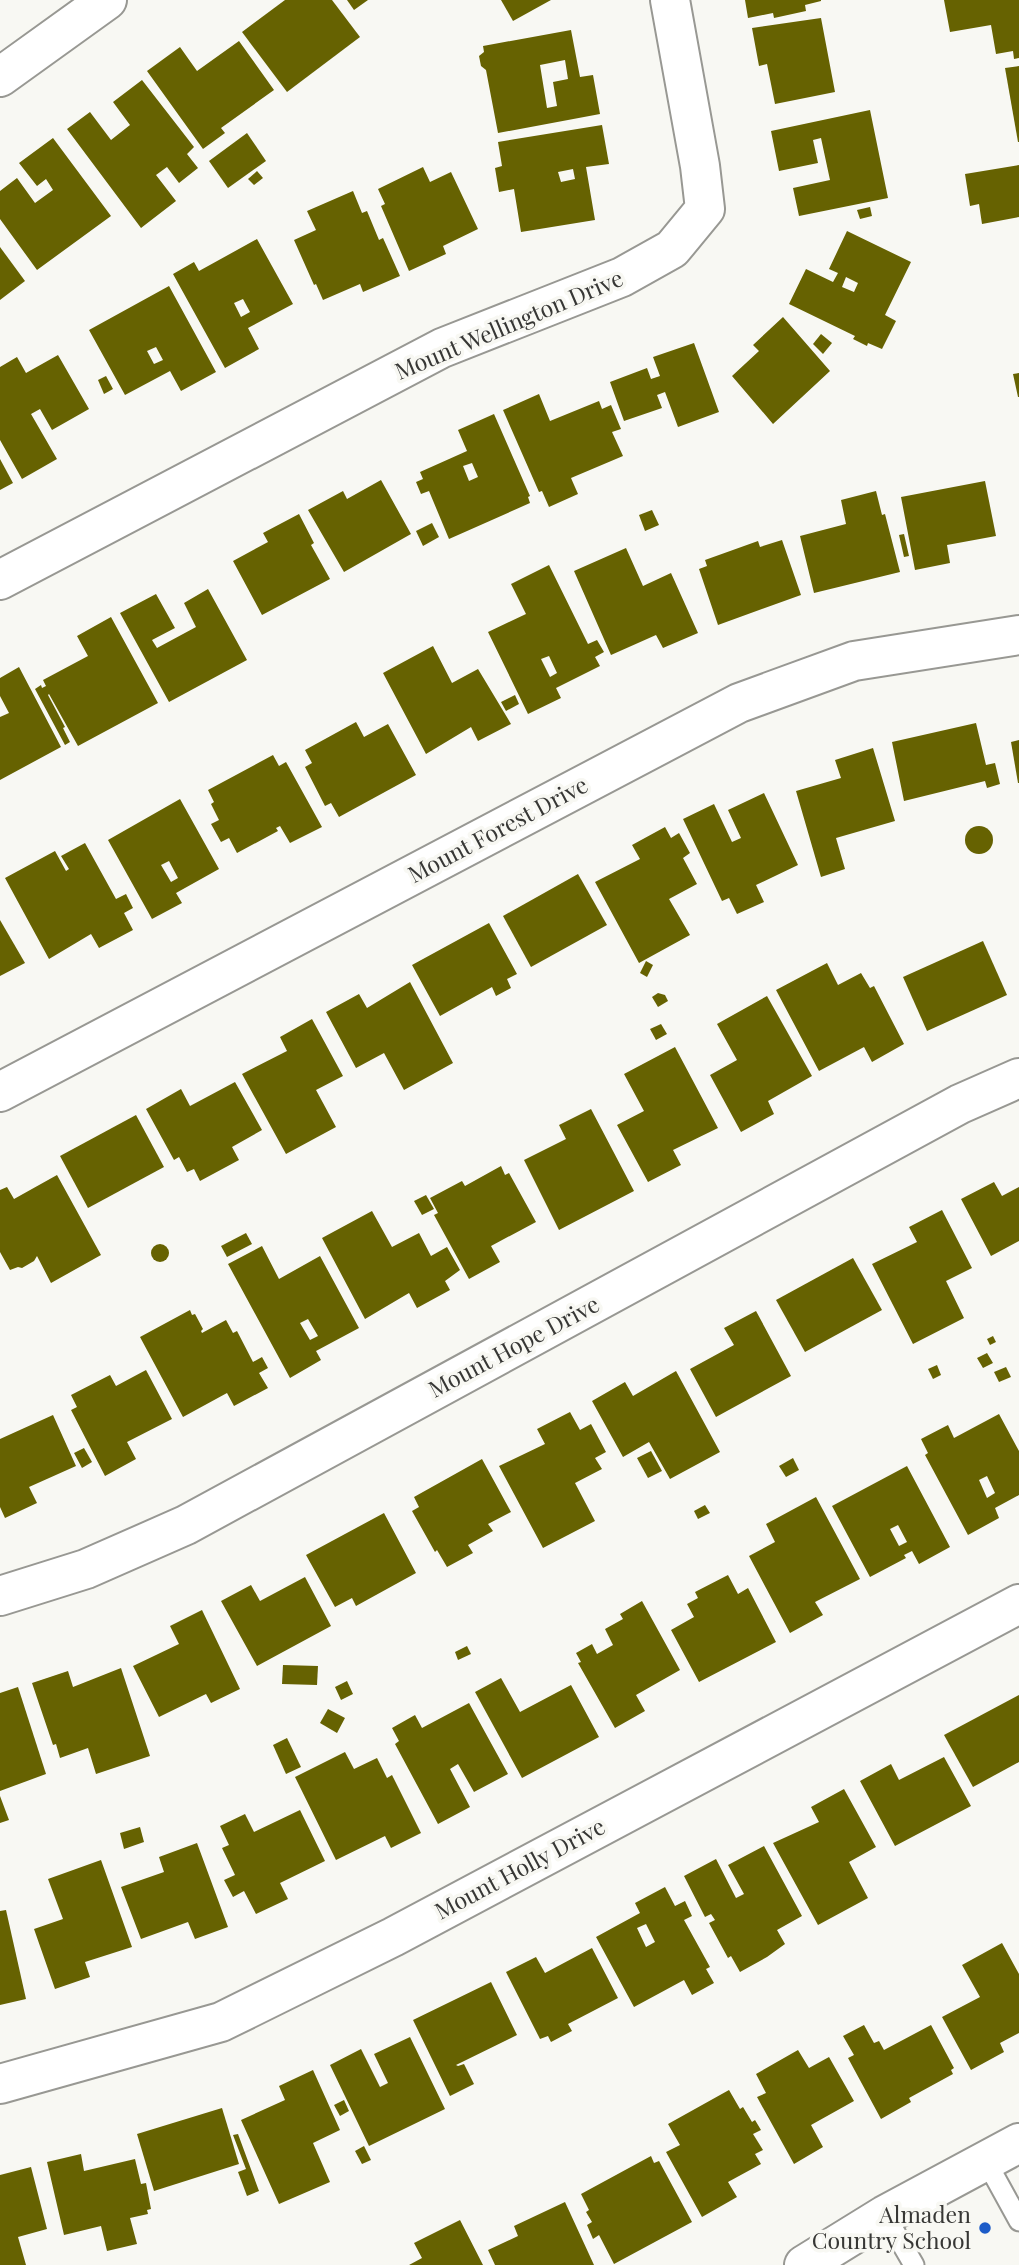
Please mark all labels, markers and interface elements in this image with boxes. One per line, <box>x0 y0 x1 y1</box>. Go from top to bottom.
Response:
street label: Mount Wellington Drive <box>390 261 627 386</box>
street label: Mount Forest Drive <box>402 768 593 889</box>
street label: Mount Hope Drive <box>422 1288 604 1404</box>
street label: Mount Holly Drive <box>429 1810 610 1926</box>
place label: Almaden Country School <box>812 2198 971 2255</box>
marker: Almaden Country School <box>977 2220 993 2236</box>

